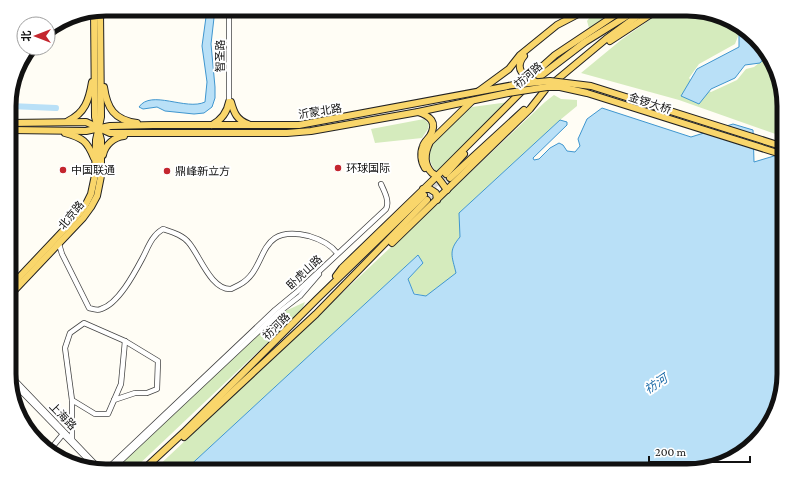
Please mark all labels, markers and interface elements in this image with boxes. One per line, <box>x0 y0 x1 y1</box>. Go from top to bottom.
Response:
north arrow <box>16 16 56 56</box>
text: 北 <box>20 31 32 42</box>
street label: 智圣路 <box>214 40 226 73</box>
street label: 祊河路 <box>512 60 544 90</box>
street label: 金锣大桥 <box>627 90 673 116</box>
street label: 沂蒙北路 <box>297 102 343 120</box>
place label: 环球国际 <box>346 162 390 174</box>
marker: 环球国际 <box>333 163 343 173</box>
place label: 中国联通 <box>71 164 115 176</box>
marker: 中国联通 <box>58 165 68 175</box>
place label: 鼎峰新立方 <box>175 165 230 177</box>
marker: 鼎峰新立方 <box>162 166 172 176</box>
street label: 北京路 <box>56 199 86 231</box>
street label: 卧虎山路 <box>284 253 324 291</box>
street label: 祊河路 <box>260 310 292 342</box>
water label: 祊河 <box>642 371 672 396</box>
street label: 上海路 <box>47 400 79 432</box>
scale bar <box>649 438 750 464</box>
text: 200 m <box>655 445 687 459</box>

